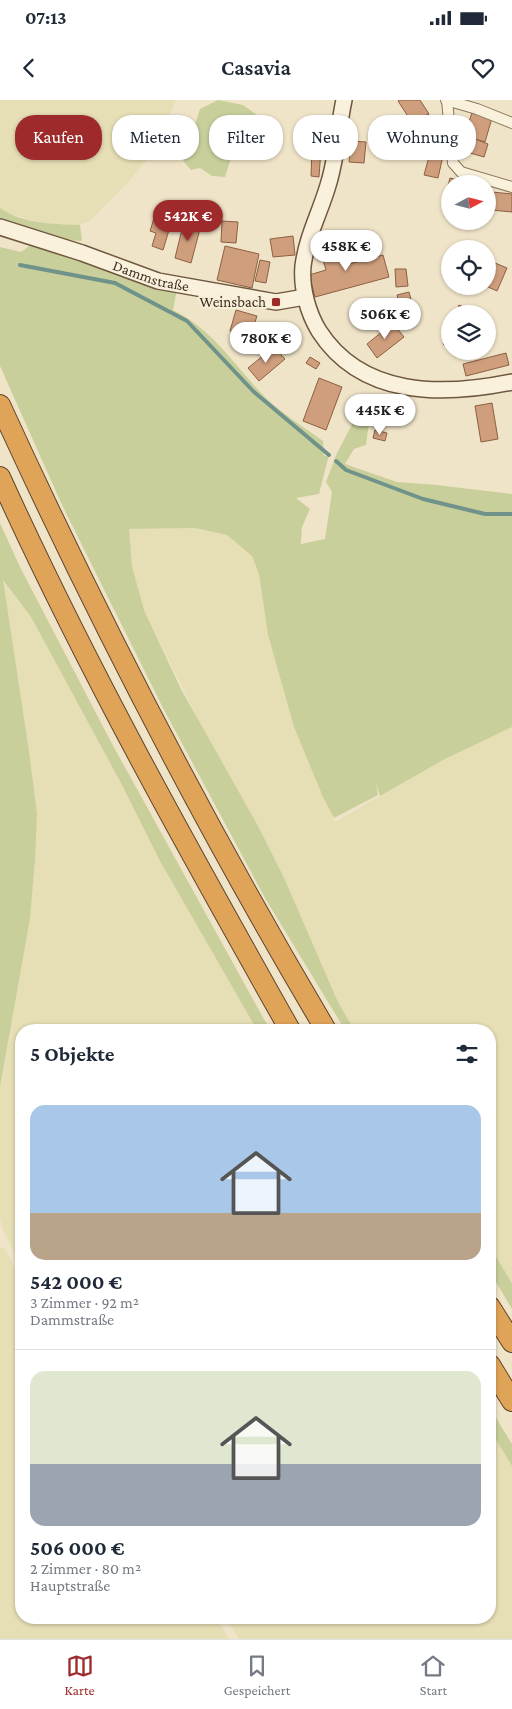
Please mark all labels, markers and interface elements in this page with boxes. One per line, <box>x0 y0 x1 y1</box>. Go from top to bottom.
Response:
text: 07:13 <box>25 7 67 28</box>
icon: back <box>15 54 43 82</box>
icon: heart <box>469 54 497 82</box>
text: Casavia <box>221 55 291 80</box>
chip: Kaufen <box>15 115 102 160</box>
chip: Mieten <box>112 115 199 160</box>
chip: Filter <box>209 115 283 160</box>
chip: Neu <box>293 115 358 160</box>
chip: Wohnung <box>368 115 476 160</box>
north arrow <box>441 175 496 230</box>
map controls <box>441 175 496 360</box>
pin: 542K € <box>147 200 229 242</box>
text: 542K € <box>164 207 212 224</box>
pin: 458K € <box>305 230 387 272</box>
text: 458K € <box>321 237 371 254</box>
button: locate <box>441 240 496 295</box>
street label: Dammstraße <box>111 257 191 294</box>
place label: Weinsbach <box>200 294 266 310</box>
marker: Weinsbach <box>270 296 282 308</box>
pin: 506K € <box>344 298 426 340</box>
text: 506K € <box>360 305 410 322</box>
button: layers <box>441 305 496 360</box>
pin: 780K € <box>225 322 307 364</box>
text: 780K € <box>241 329 291 346</box>
pin: 445K € <box>339 394 421 436</box>
text: 445K € <box>356 401 404 418</box>
icon: filters <box>453 1040 481 1068</box>
text: 5 Objekte <box>30 1042 114 1066</box>
icon: home <box>211 1138 301 1228</box>
text: 542 000 € <box>30 1270 122 1294</box>
text: 3 Zimmer · 92 m² <box>30 1294 139 1311</box>
text: Dammstraße <box>30 1311 114 1328</box>
icon: home <box>211 1403 301 1493</box>
text: 506 000 € <box>30 1536 125 1560</box>
text: 2 Zimmer · 80 m² <box>30 1560 141 1577</box>
text: Hauptstraße <box>30 1577 110 1594</box>
tab: Karte <box>65 1652 95 1698</box>
tab: Gespeichert <box>224 1652 290 1698</box>
tab: Start <box>419 1652 447 1698</box>

